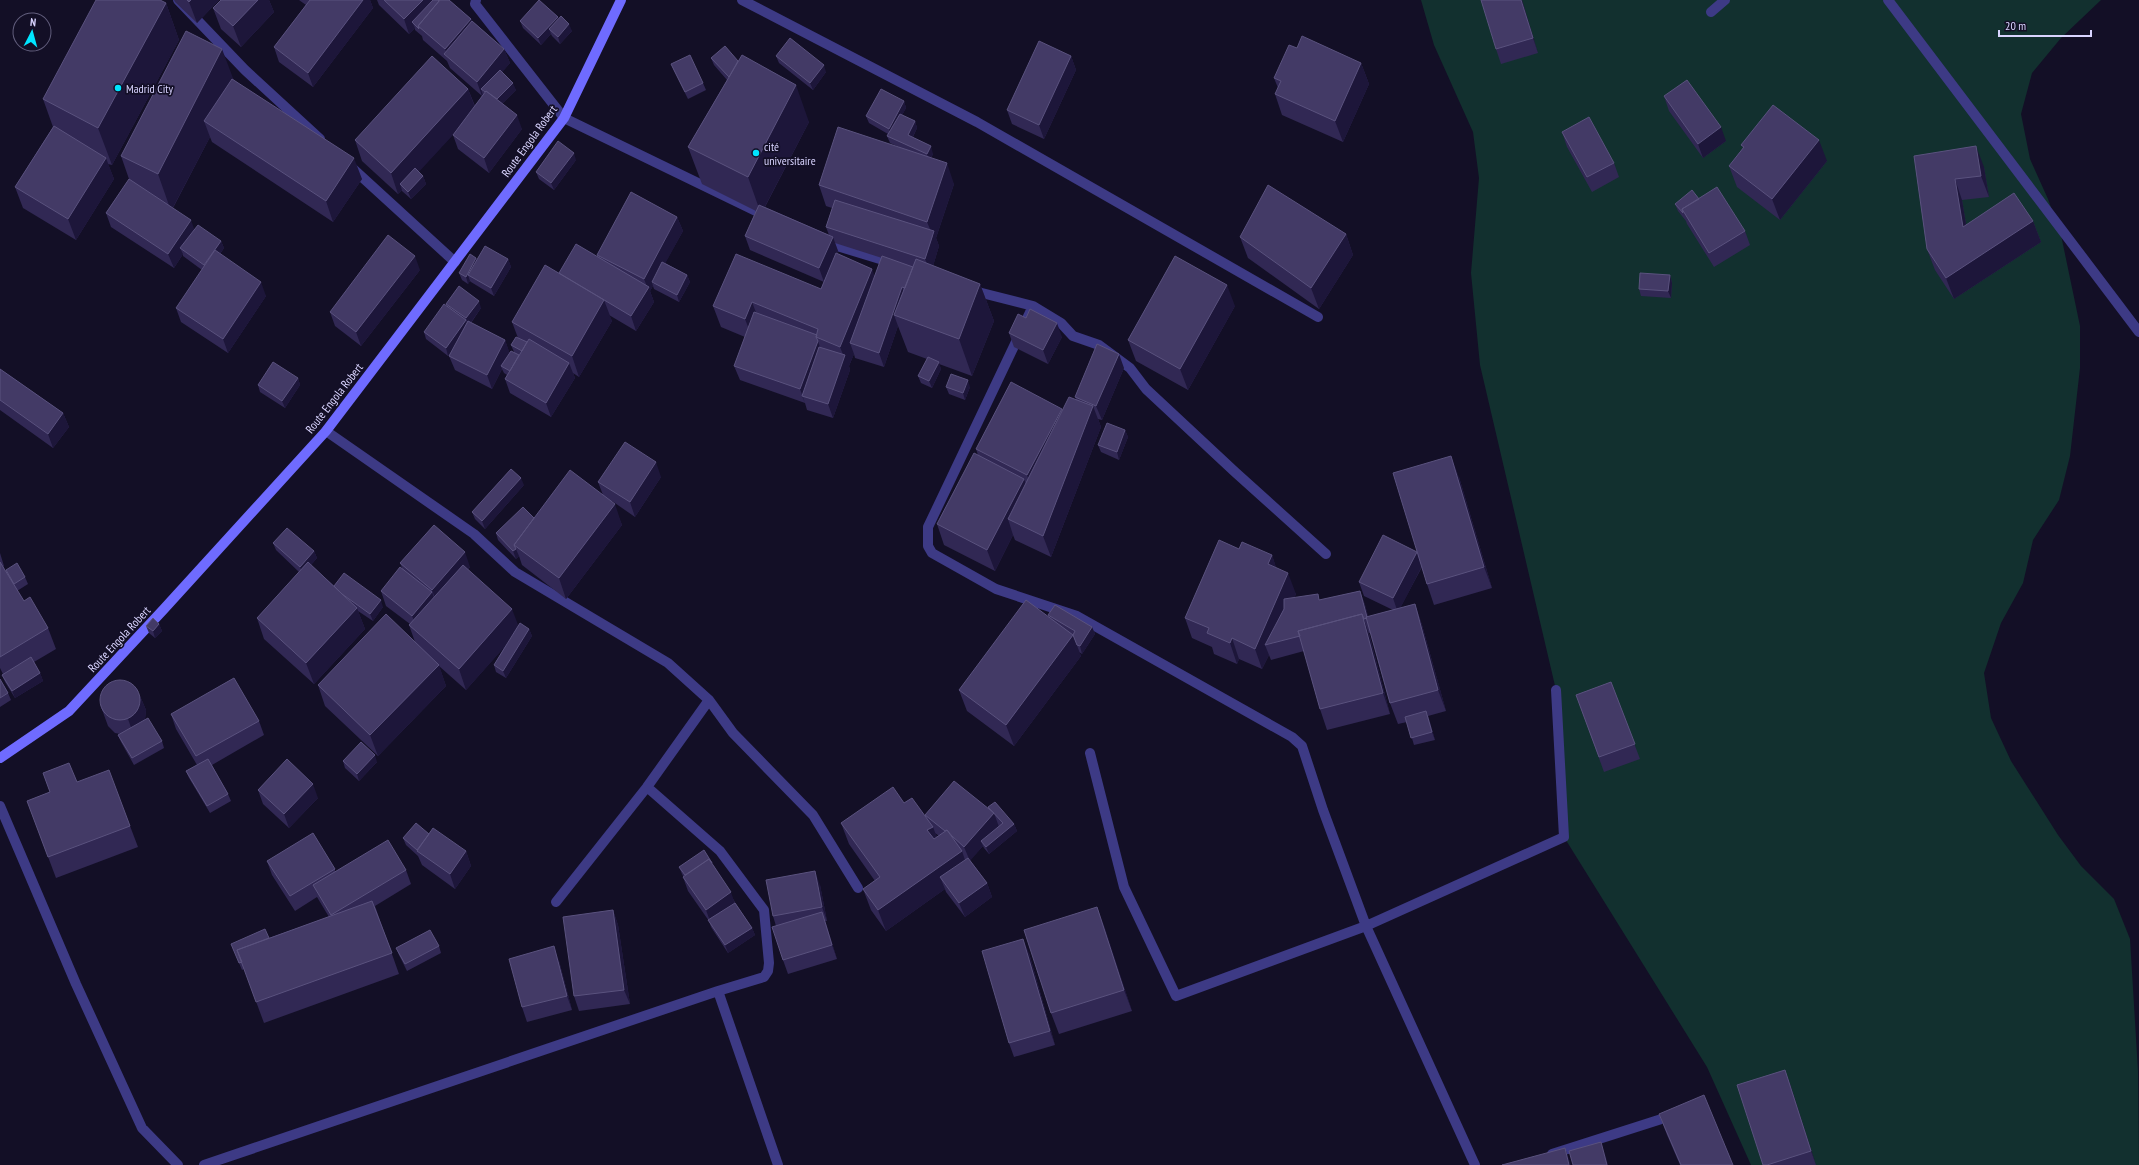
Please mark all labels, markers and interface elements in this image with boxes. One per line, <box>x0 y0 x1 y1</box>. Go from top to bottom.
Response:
north arrow <box>12 12 52 52</box>
scale bar <box>1999 12 2091 38</box>
text: N <box>29 15 37 29</box>
text: 20 m <box>2005 18 2026 33</box>
place label: Madrid City <box>126 81 174 96</box>
marker: Madrid City <box>113 83 123 93</box>
street label: Route Engola Robert <box>498 102 560 180</box>
place label: cité universitaire <box>764 139 816 168</box>
marker: cité universitaire <box>751 148 761 158</box>
street label: Route Engola Robert <box>302 359 366 436</box>
street label: Route Engola Robert <box>85 602 154 675</box>

